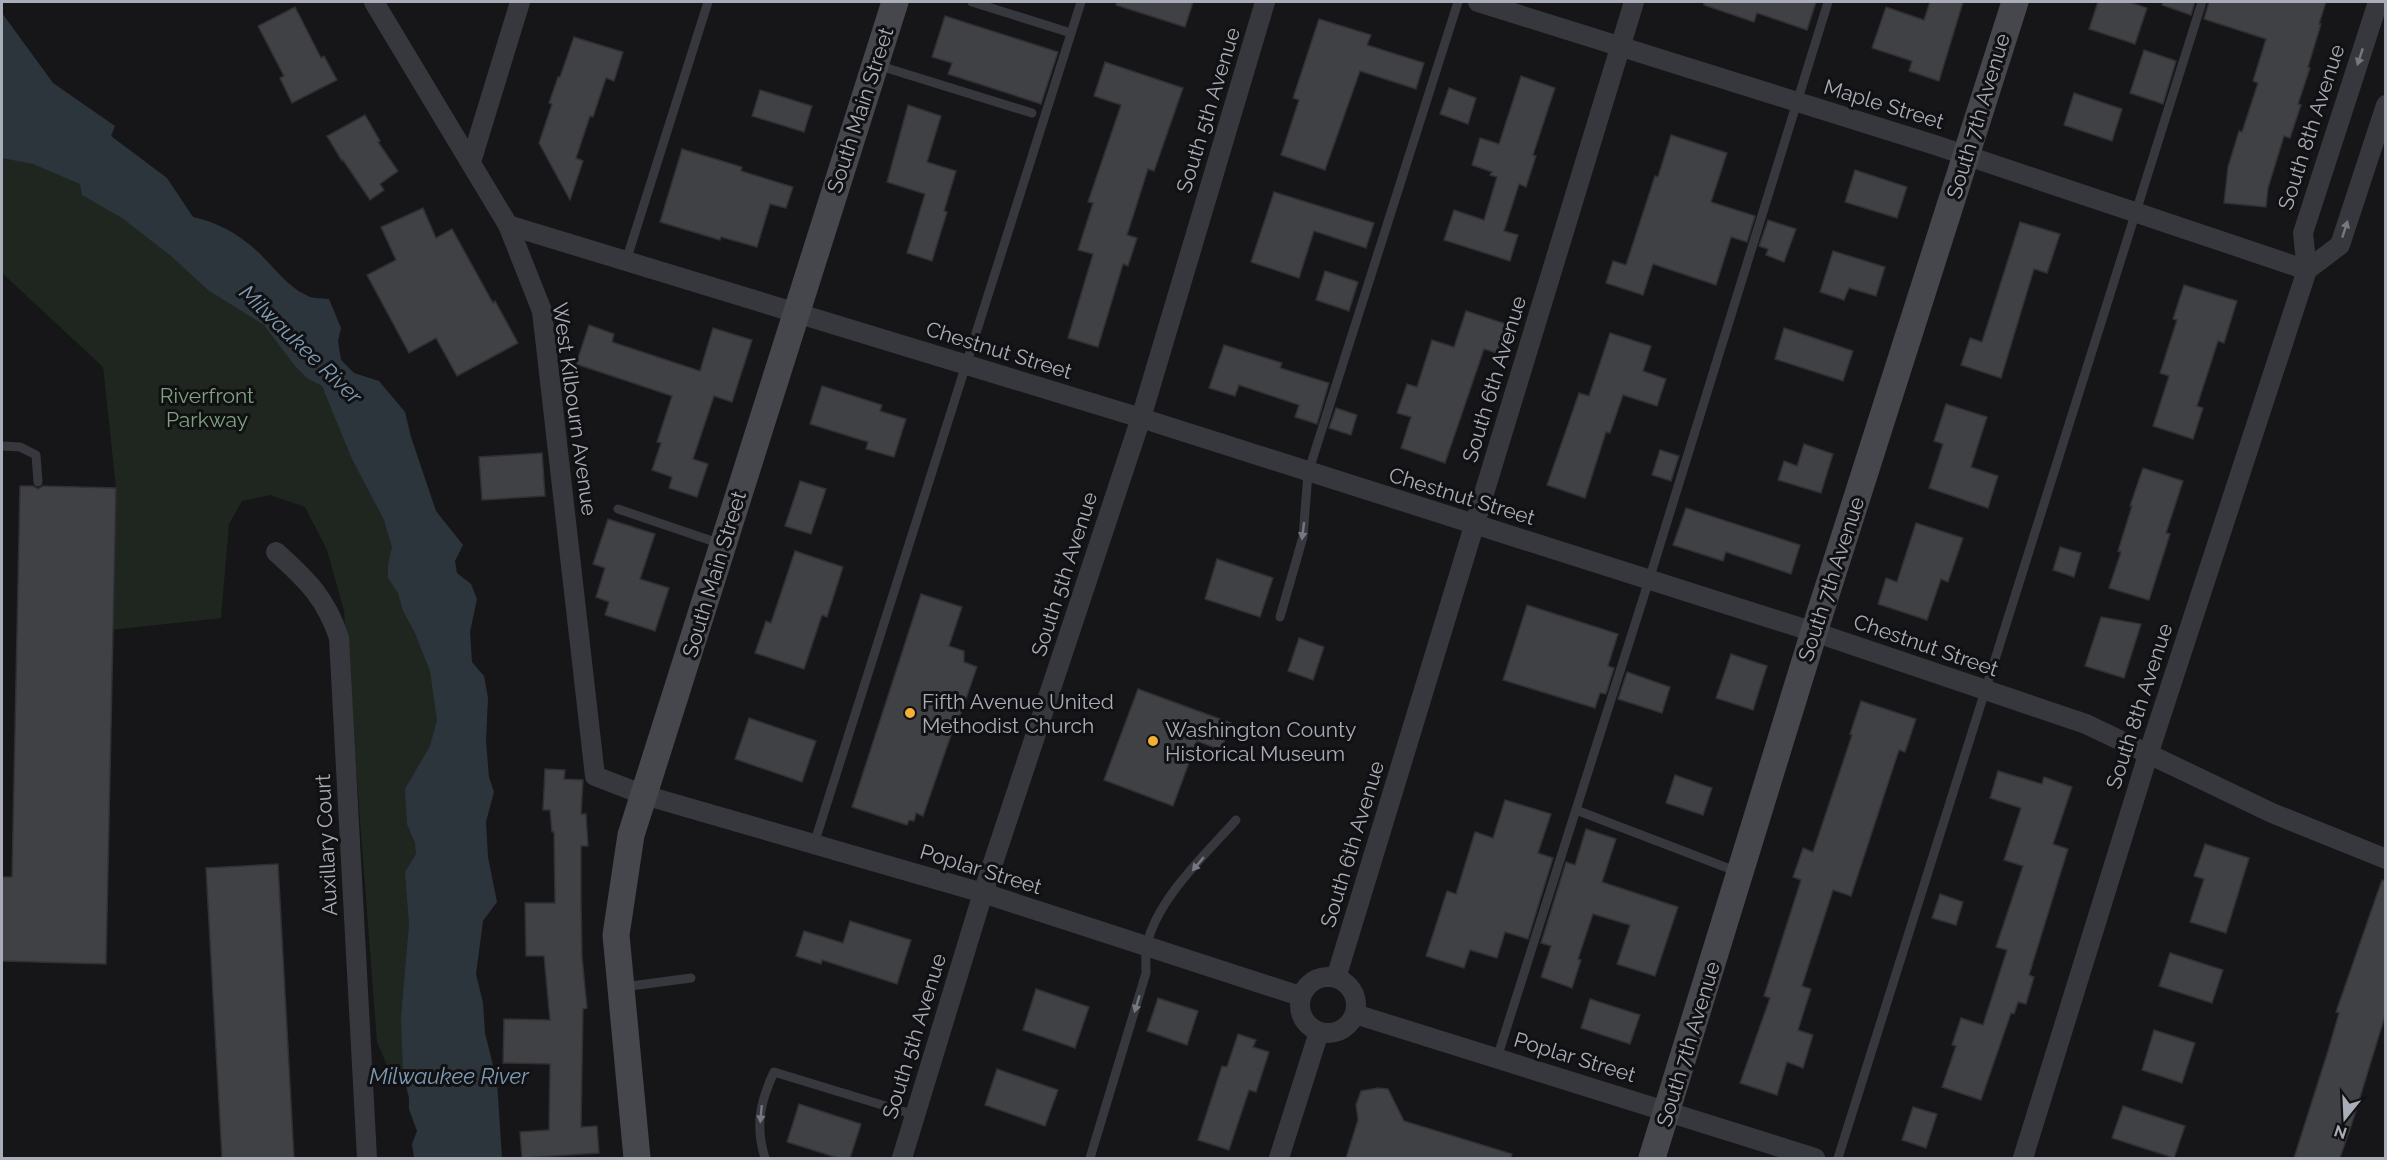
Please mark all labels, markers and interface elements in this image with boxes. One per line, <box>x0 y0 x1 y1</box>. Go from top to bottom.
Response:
street label: South Main Street <box>821 24 899 196</box>
street label: South 5th Avenue <box>1171 24 1245 196</box>
street label: South 7th Avenue <box>1941 30 2015 202</box>
street label: South 8th Avenue <box>2272 41 2350 213</box>
one-way arrow <box>2354 48 2364 66</box>
street label: Maple Street <box>1821 74 1947 134</box>
one-way arrow <box>2341 220 2351 238</box>
water label: Milwaukee River <box>235 279 368 410</box>
street label: South 6th Avenue <box>1457 293 1531 465</box>
street label: West Kilbourn Avenue <box>548 301 602 517</box>
street label: Chestnut Street <box>923 316 1075 384</box>
park label: Riverfront Parkway <box>160 383 254 432</box>
street label: Chestnut Street <box>1386 462 1538 530</box>
street label: South Main Street <box>677 488 751 660</box>
street label: South 5th Avenue <box>1026 489 1102 659</box>
street label: South 7th Avenue <box>1793 494 1869 664</box>
one-way arrow <box>1298 522 1308 541</box>
street label: Chestnut Street <box>1850 609 2002 681</box>
street label: South 8th Avenue <box>2100 620 2178 792</box>
place label: Fifth Avenue United Methodist Church <box>922 689 1114 738</box>
marker: Fifth Avenue United Methodist Church <box>903 706 917 720</box>
place label: Washington County Historical Museum <box>1165 717 1356 766</box>
marker: Washington County Historical Museum <box>1146 734 1160 748</box>
street label: South 6th Avenue <box>1315 758 1389 930</box>
street label: Auxillary Court <box>310 774 342 916</box>
street label: Poplar Street <box>917 839 1045 899</box>
one-way arrow <box>1192 856 1205 871</box>
street label: South 5th Avenue <box>877 950 951 1122</box>
street label: South 7th Avenue <box>1651 958 1725 1130</box>
one-way arrow <box>1132 995 1141 1013</box>
street label: Poplar Street <box>1511 1027 1639 1087</box>
water label: Milwaukee River <box>369 1063 530 1089</box>
north arrow <box>2315 1088 2375 1148</box>
one-way arrow <box>756 1105 766 1124</box>
text: N <box>2332 1121 2349 1143</box>

